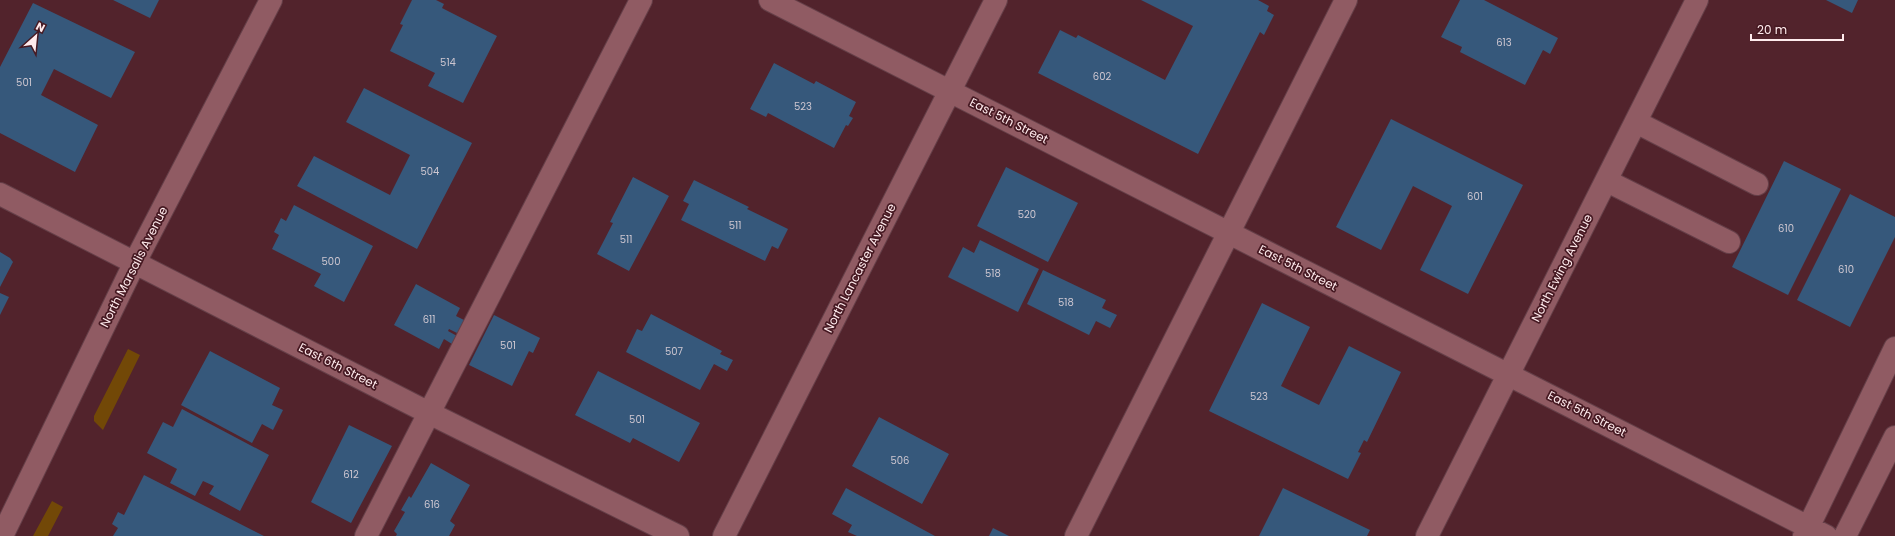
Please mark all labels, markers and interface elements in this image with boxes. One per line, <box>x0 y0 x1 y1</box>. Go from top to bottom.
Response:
north arrow <box>16 16 56 56</box>
scale bar <box>1751 16 1843 42</box>
text: N <box>33 18 48 36</box>
text: 20 m <box>1757 21 1787 38</box>
house number: 613 <box>1496 35 1512 50</box>
house number: 514 <box>440 55 456 70</box>
house number: 602 <box>1093 69 1111 84</box>
house number: 501 <box>16 75 32 90</box>
street label: East 5th Street <box>967 93 1051 148</box>
house number: 523 <box>794 99 812 114</box>
house number: 504 <box>421 164 439 179</box>
house number: 601 <box>1467 189 1483 204</box>
street label: North Lancaster Avenue <box>820 200 900 335</box>
street label: North Marsalis Avenue <box>96 203 171 330</box>
house number: 520 <box>1018 207 1036 222</box>
street label: North Ewing Avenue <box>1527 211 1596 325</box>
house number: 511 <box>729 218 741 233</box>
house number: 610 <box>1778 221 1794 236</box>
house number: 511 <box>620 232 632 247</box>
street label: East 5th Street <box>1256 240 1340 295</box>
house number: 500 <box>322 254 340 269</box>
house number: 610 <box>1838 262 1854 277</box>
house number: 518 <box>985 266 1001 281</box>
house number: 518 <box>1058 295 1074 310</box>
house number: 611 <box>423 312 435 327</box>
street label: East 6th Street <box>296 338 380 393</box>
house number: 501 <box>500 338 516 353</box>
house number: 507 <box>665 344 684 359</box>
street label: East 5th Street <box>1545 386 1629 441</box>
house number: 523 <box>1250 389 1268 404</box>
house number: 501 <box>629 412 645 427</box>
house number: 506 <box>891 453 909 468</box>
house number: 612 <box>343 467 359 482</box>
house number: 616 <box>424 497 440 512</box>

